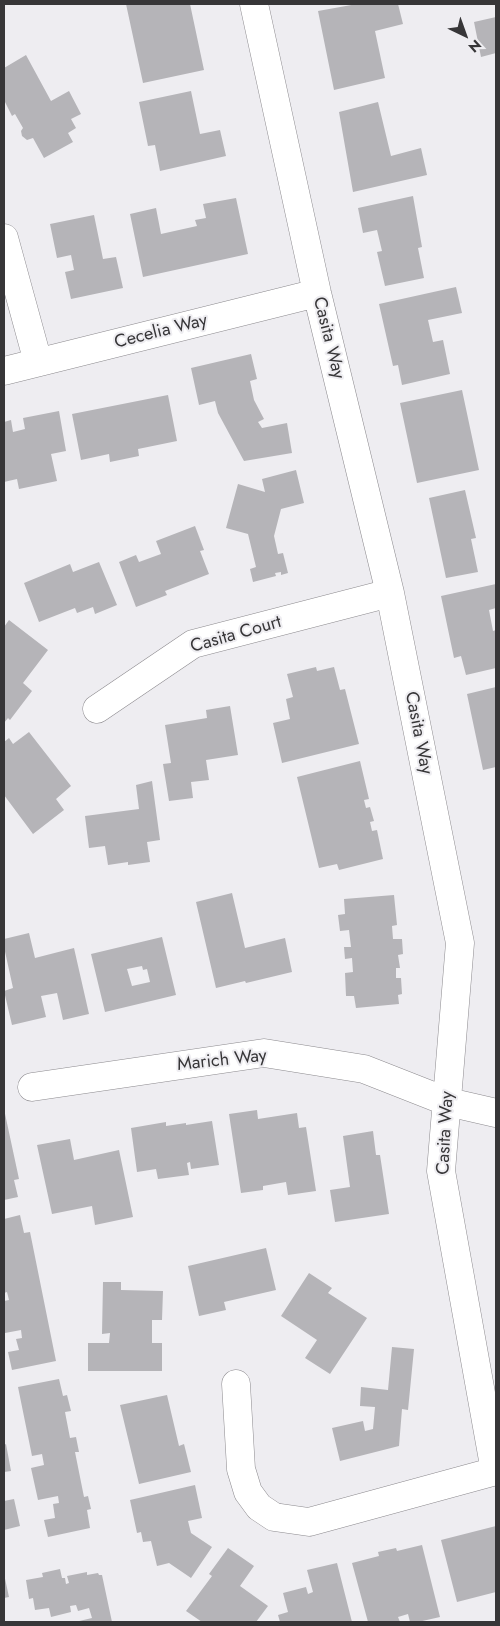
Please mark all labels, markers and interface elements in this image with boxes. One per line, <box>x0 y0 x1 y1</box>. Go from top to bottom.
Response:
north arrow <box>440 10 490 60</box>
text: N <box>464 35 486 57</box>
street label: Casita Way <box>307 295 349 381</box>
street label: Cecelia Way <box>112 310 210 354</box>
street label: Casita Court <box>188 612 284 658</box>
street label: Casita Way <box>399 690 437 776</box>
street label: Marich Way <box>176 1046 268 1076</box>
street label: Casita Way <box>433 1091 459 1175</box>

